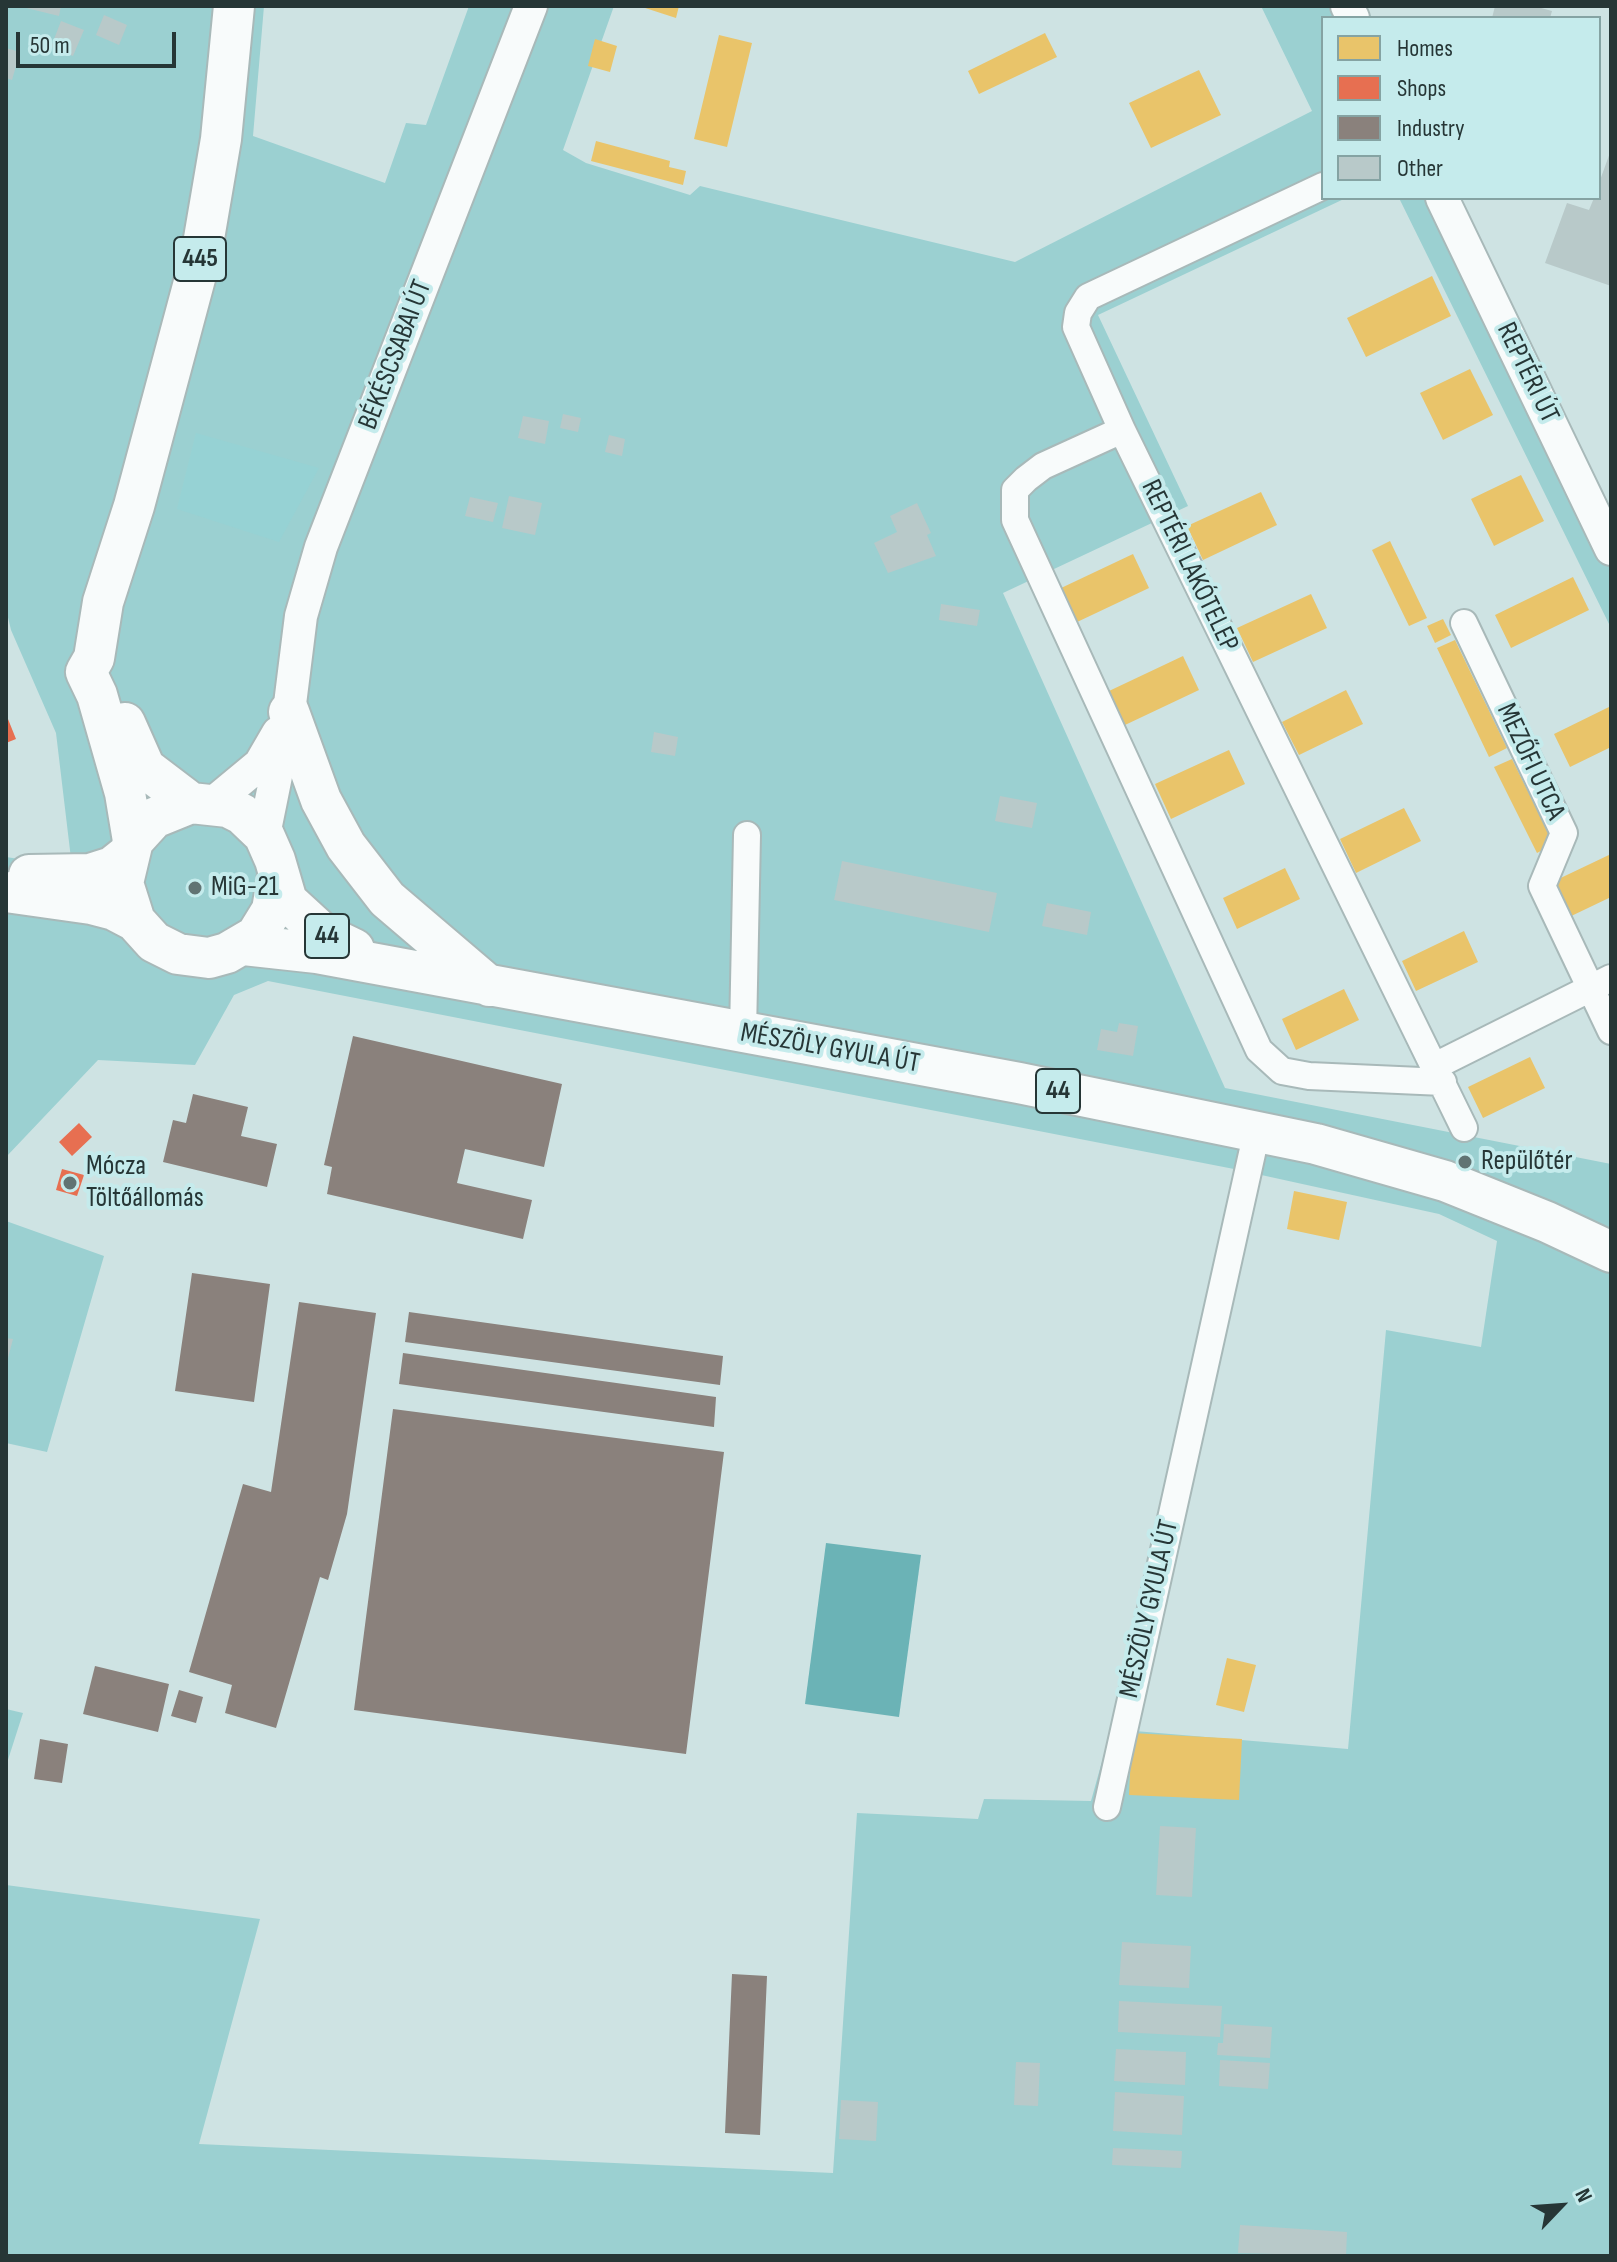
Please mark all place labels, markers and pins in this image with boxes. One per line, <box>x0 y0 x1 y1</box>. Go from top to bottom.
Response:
place label: MiG-21 <box>211 871 279 905</box>
marker: MiG-21 <box>186 879 204 897</box>
place label: Repülőtér <box>1481 1145 1573 1179</box>
place label: Mócza Töltőállomás <box>86 1150 204 1216</box>
marker: Repülőtér <box>1456 1153 1474 1171</box>
marker: Mócza Töltőállomás <box>61 1174 79 1192</box>

